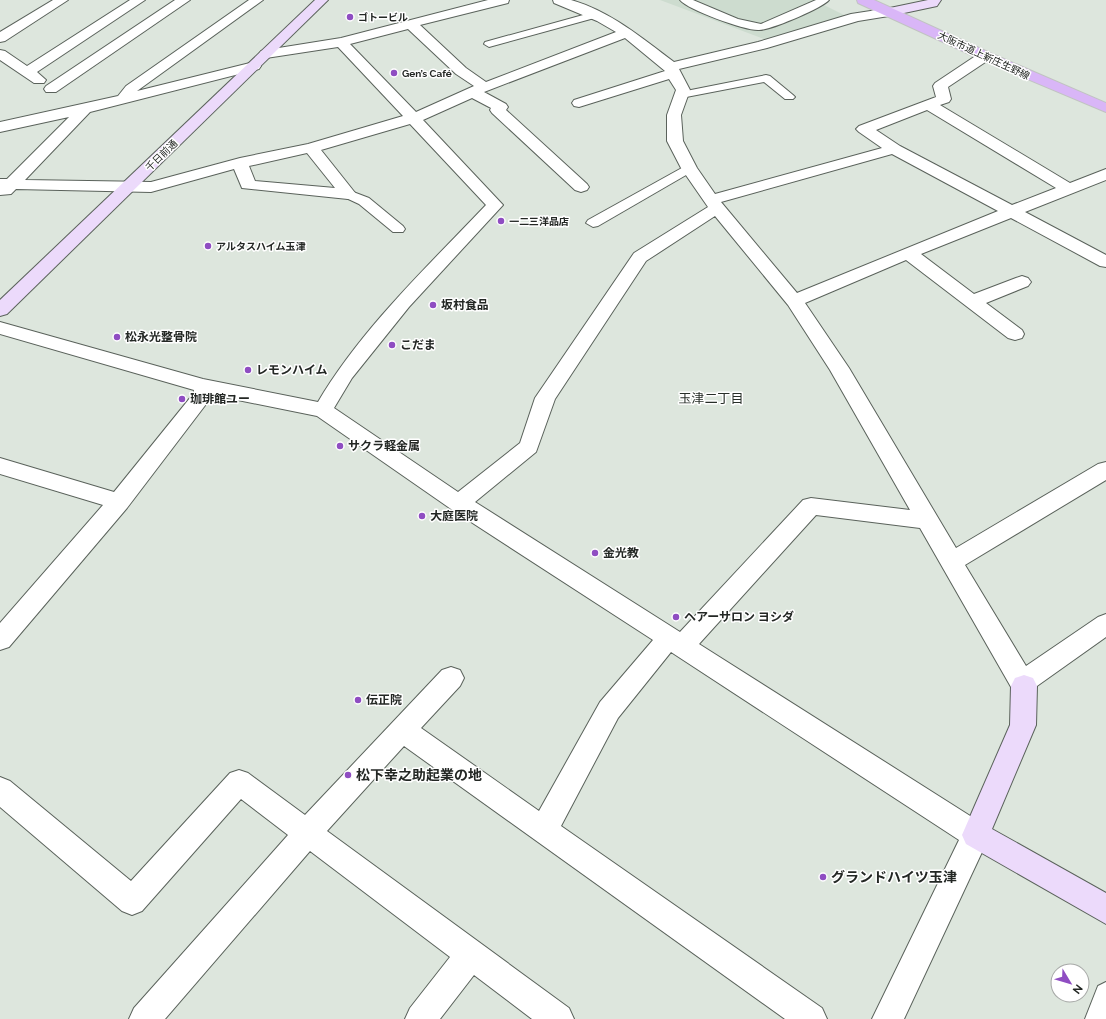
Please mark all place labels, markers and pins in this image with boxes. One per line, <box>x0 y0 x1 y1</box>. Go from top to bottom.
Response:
marker: ゴトービル <box>345 12 355 22</box>
place label: ゴトービル <box>358 12 408 23</box>
marker: Gen’s Café <box>389 68 399 78</box>
place label: Gen’s Café <box>402 68 452 79</box>
marker: 一二三洋品店 <box>496 216 506 226</box>
place label: 一二三洋品店 <box>509 216 569 227</box>
marker: アルタスハイム玉津 <box>203 241 213 251</box>
place label: アルタスハイム玉津 <box>216 241 306 252</box>
place label: 坂村食品 <box>441 298 489 312</box>
marker: 坂村食品 <box>428 300 438 310</box>
place label: 松永光整骨院 <box>125 330 197 344</box>
marker: 松永光整骨院 <box>112 332 122 342</box>
place label: こだま <box>400 338 436 352</box>
marker: こだま <box>387 340 397 350</box>
place label: レモンハイム <box>256 363 328 377</box>
marker: レモンハイム <box>243 365 253 375</box>
place label: 珈琲館ユー <box>190 392 250 406</box>
marker: 珈琲館ユー <box>177 394 187 404</box>
place label: サクラ軽金属 <box>348 439 420 453</box>
marker: サクラ軽金属 <box>335 441 345 451</box>
place label: 大庭医院 <box>430 509 478 523</box>
marker: 大庭医院 <box>417 511 427 521</box>
place label: 金光教 <box>603 546 639 560</box>
marker: 金光教 <box>590 548 600 558</box>
place label: ヘアーサロン ヨシダ <box>684 610 794 624</box>
marker: ヘアーサロン ヨシダ <box>671 612 681 622</box>
place label: 伝正院 <box>366 693 402 707</box>
marker: 伝正院 <box>353 695 363 705</box>
place label: 松下幸之助起業の地 <box>356 767 482 783</box>
marker: 松下幸之助起業の地 <box>343 770 353 780</box>
place label: グランドハイツ玉津 <box>831 869 957 885</box>
marker: グランドハイツ玉津 <box>818 872 828 882</box>

